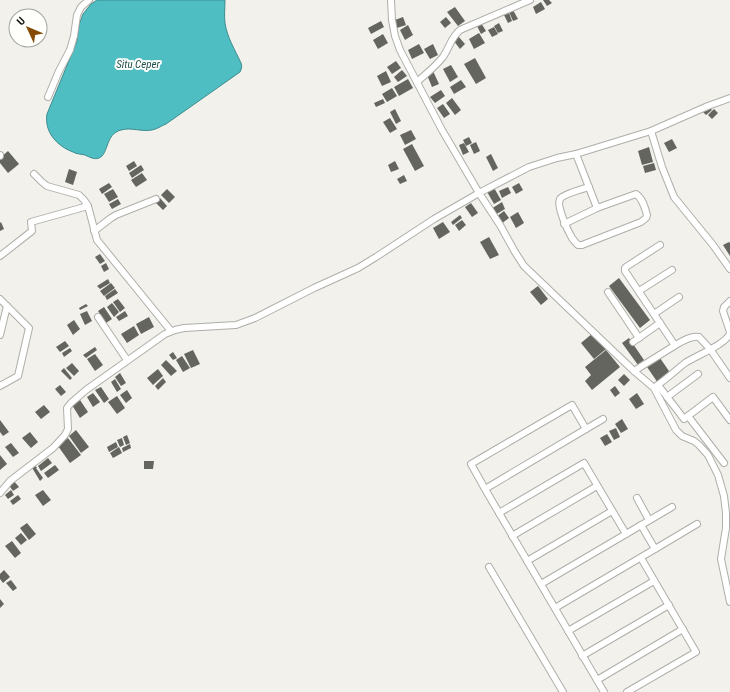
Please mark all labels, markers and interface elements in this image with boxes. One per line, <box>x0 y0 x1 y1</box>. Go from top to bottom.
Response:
north arrow <box>8 8 48 48</box>
text: U <box>14 15 28 28</box>
water label: Situ Ceper <box>116 58 160 71</box>

